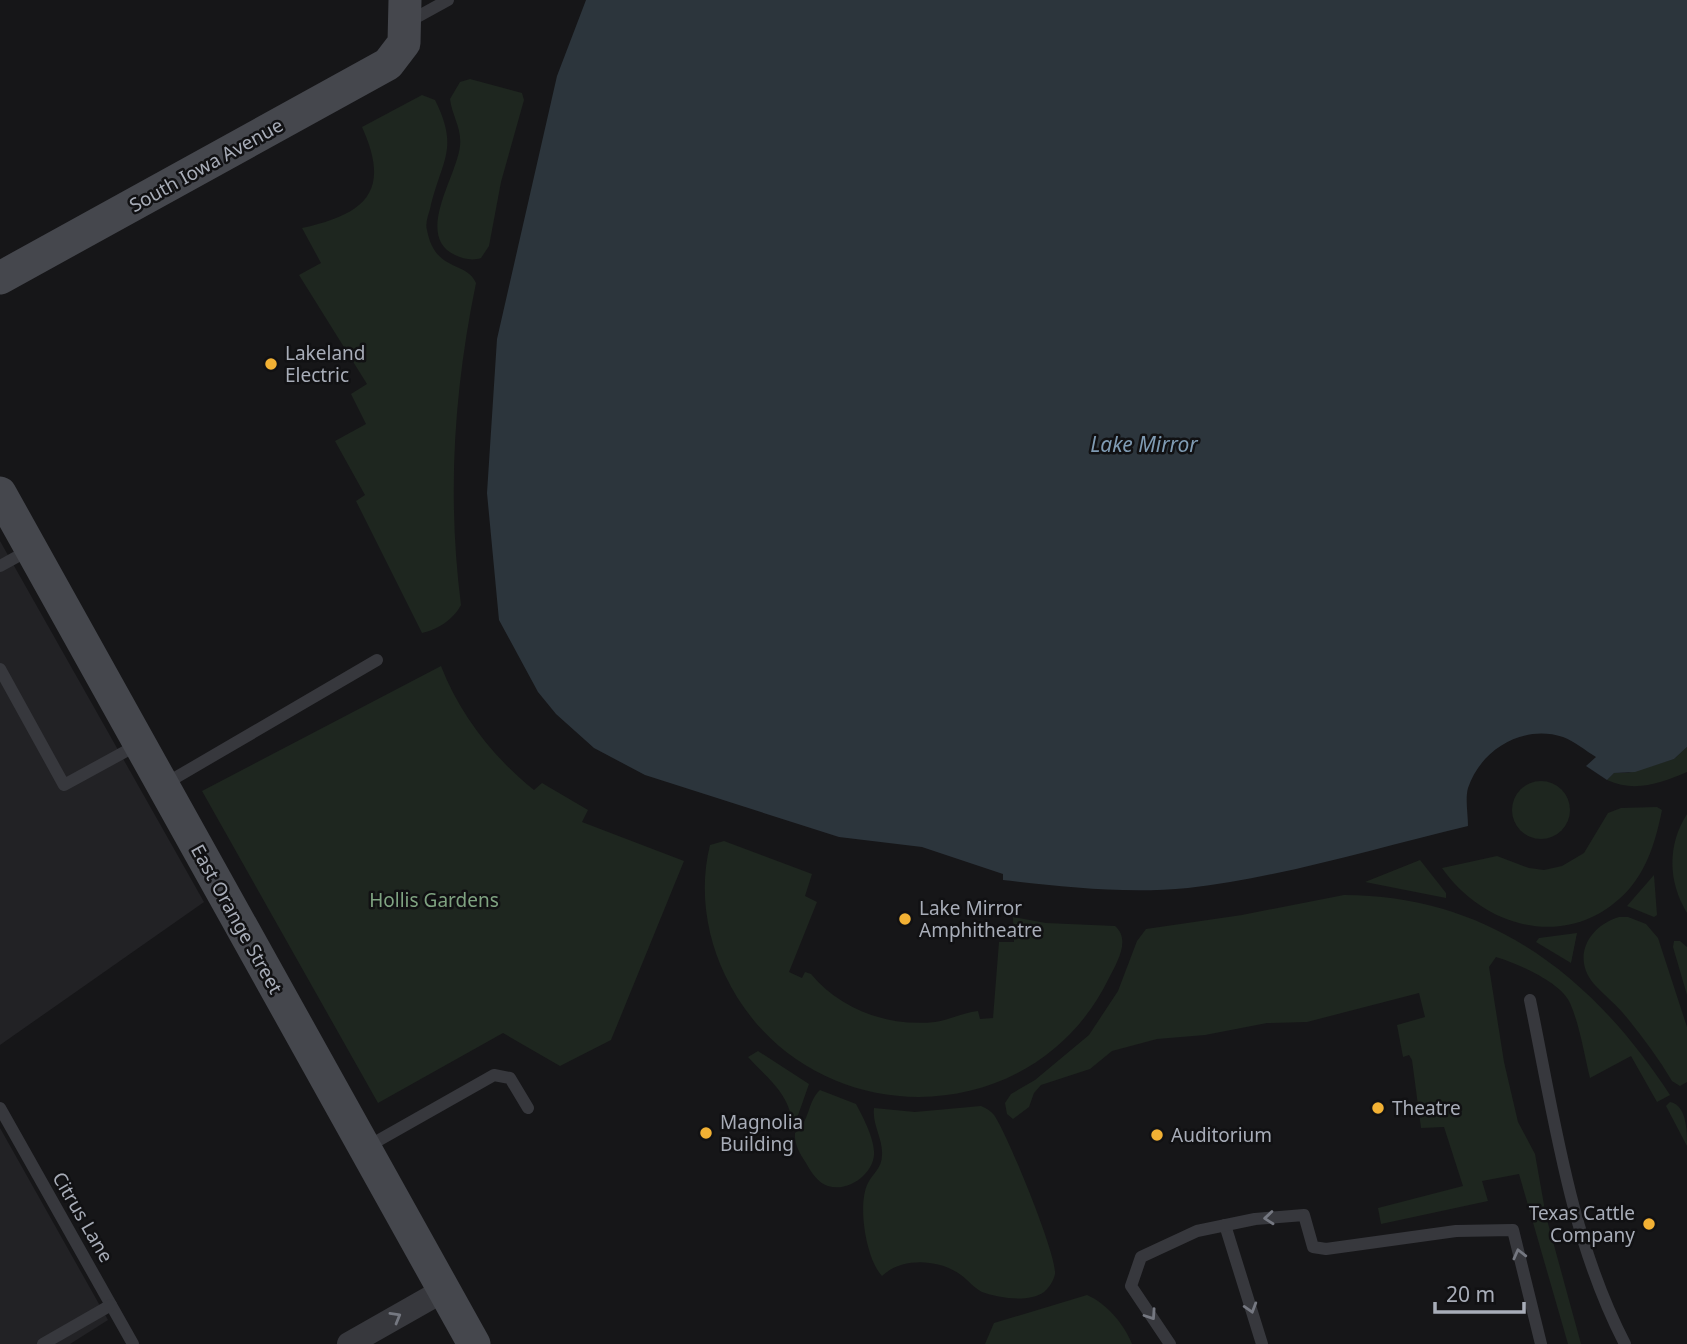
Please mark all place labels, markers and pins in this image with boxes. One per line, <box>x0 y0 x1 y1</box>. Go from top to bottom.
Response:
place label: Lakeland Electric <box>285 340 365 388</box>
marker: Lakeland Electric <box>263 356 279 372</box>
place label: Lake Mirror Amphitheatre <box>919 895 1042 943</box>
marker: Lake Mirror Amphitheatre <box>897 911 913 927</box>
place label: Theatre <box>1392 1095 1461 1121</box>
marker: Theatre <box>1370 1100 1386 1116</box>
place label: Magnolia Building <box>720 1109 803 1157</box>
place label: Auditorium <box>1171 1122 1272 1148</box>
marker: Magnolia Building <box>698 1125 714 1141</box>
marker: Auditorium <box>1149 1127 1165 1143</box>
place label: Texas Cattle Company <box>1529 1200 1635 1248</box>
marker: Texas Cattle Company <box>1641 1216 1657 1232</box>

